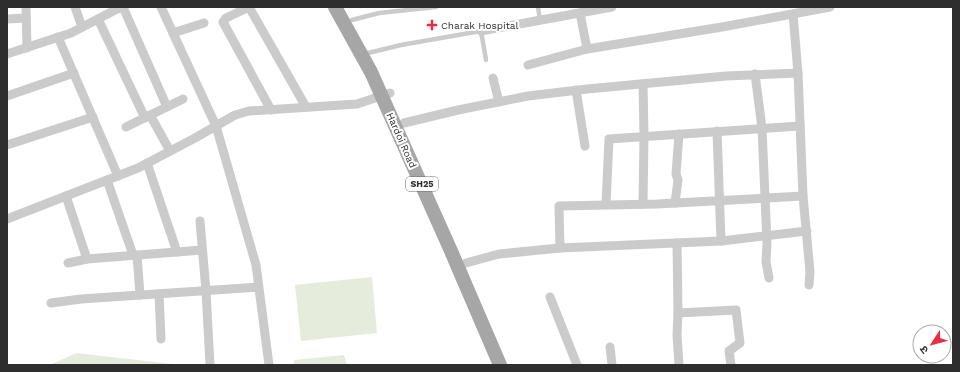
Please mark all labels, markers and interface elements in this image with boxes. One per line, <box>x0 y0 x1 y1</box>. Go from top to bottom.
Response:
marker: Charak Hospital <box>426 19 438 31</box>
place label: Charak Hospital <box>441 20 519 31</box>
street label: Hardoi Road <box>384 111 419 170</box>
road number: SH25 <box>406 177 438 191</box>
north arrow <box>912 324 952 364</box>
text: उ <box>917 343 931 356</box>

